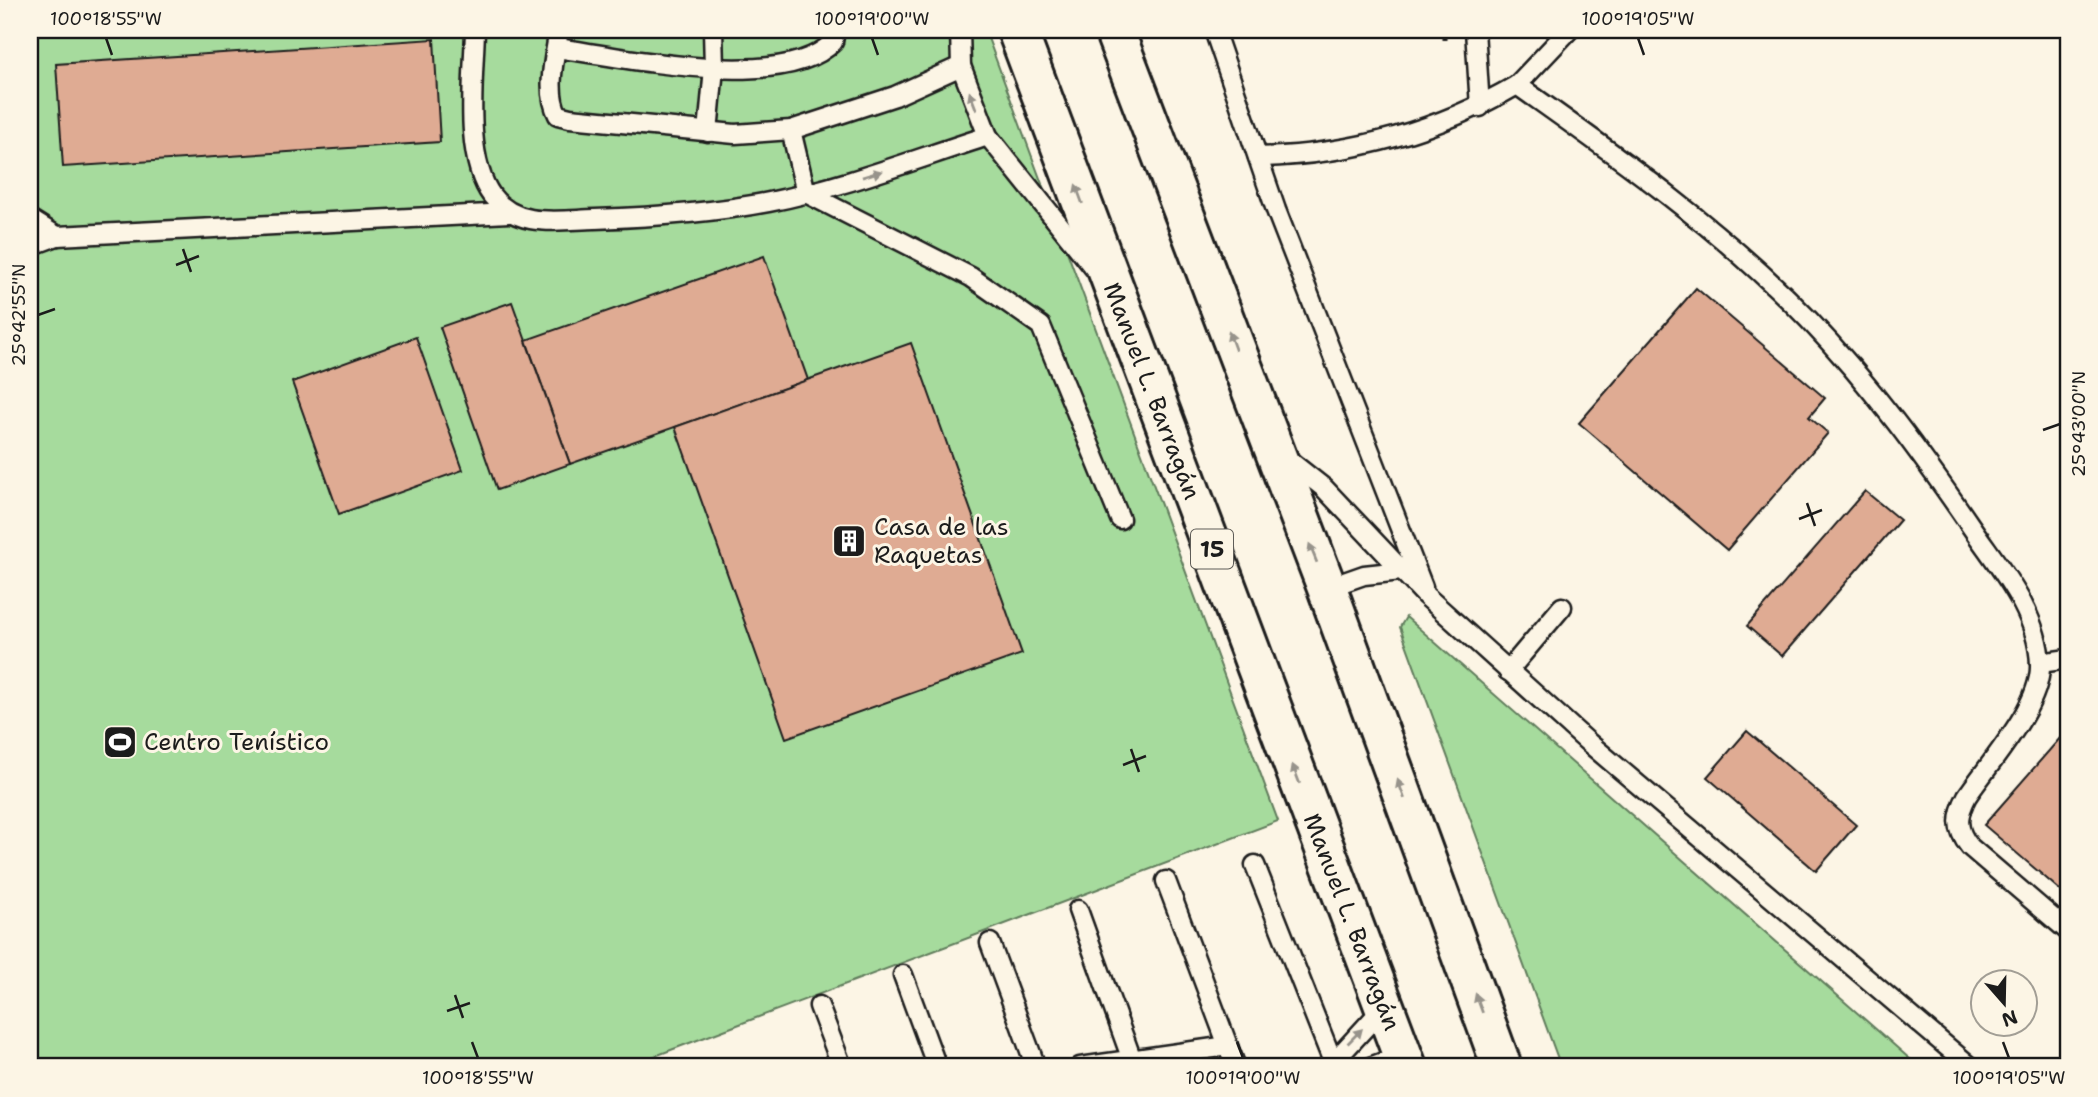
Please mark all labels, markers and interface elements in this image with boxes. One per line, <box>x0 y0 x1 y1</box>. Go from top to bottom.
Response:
text: 100°18'55"W <box>50 7 162 31</box>
text: 100°19'00"W <box>815 7 929 31</box>
text: 100°19'05"W <box>1582 7 1694 31</box>
one-way arrow <box>967 90 978 111</box>
one-way arrow <box>861 168 882 178</box>
one-way arrow <box>1073 184 1084 205</box>
text: 25°42'55"N <box>7 263 31 367</box>
street label: Manuel L. Barragán <box>1096 278 1208 504</box>
one-way arrow <box>1226 330 1237 351</box>
text: 25°43'00"N <box>2067 371 2091 477</box>
place label: Casa de las Raquetas <box>874 511 1009 571</box>
building icon: Casa de las Raquetas <box>830 522 868 560</box>
road number: 15 <box>1191 530 1233 568</box>
one-way arrow <box>1308 542 1319 563</box>
sports icon: Centro Tenístico <box>101 723 139 761</box>
place label: Centro Tenístico <box>144 726 329 758</box>
one-way arrow <box>1291 764 1302 785</box>
one-way arrow <box>1395 779 1406 800</box>
street label: Manuel L. Barragán <box>1296 809 1408 1035</box>
north arrow <box>1968 968 2038 1038</box>
one-way arrow <box>1473 993 1484 1014</box>
text: N <box>1998 1004 2021 1033</box>
one-way arrow <box>1347 1028 1364 1045</box>
text: 100°18'55"W <box>422 1066 534 1090</box>
text: 100°19'00"W <box>1186 1066 1300 1090</box>
text: 100°19'05"W <box>1953 1066 2065 1090</box>

